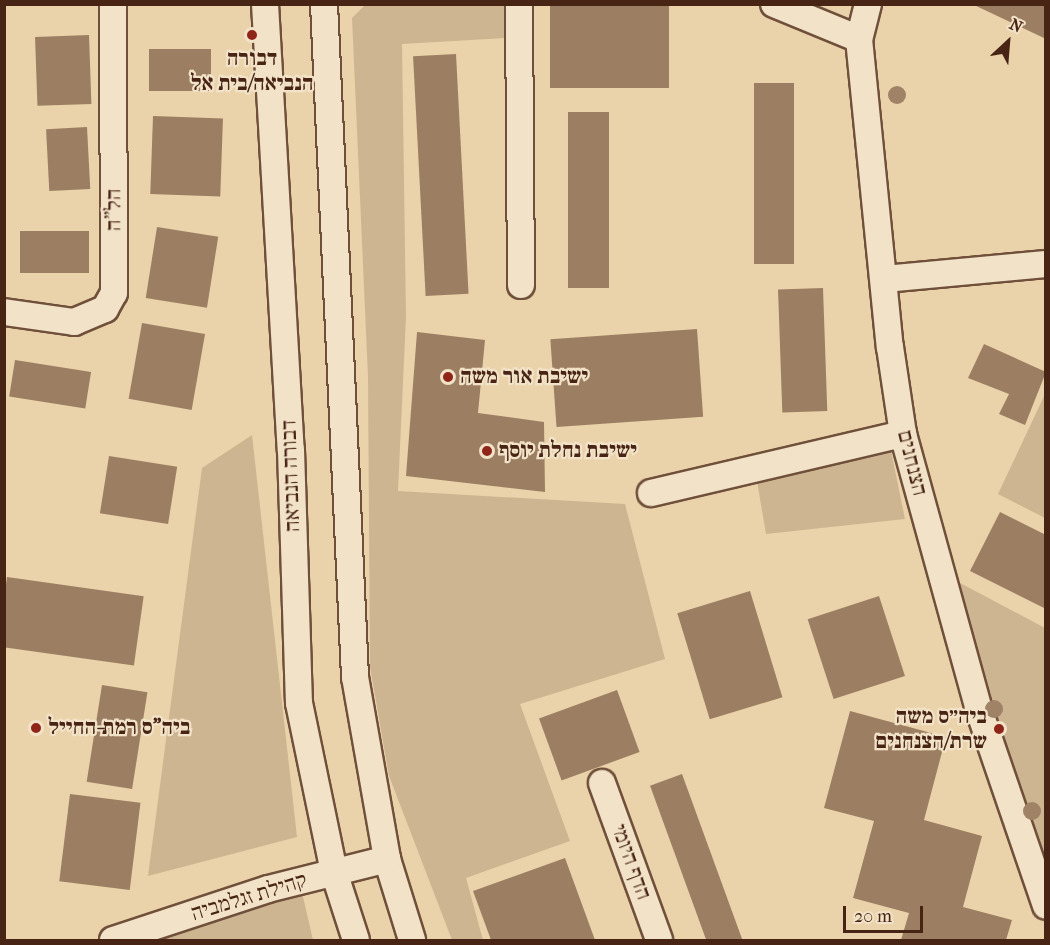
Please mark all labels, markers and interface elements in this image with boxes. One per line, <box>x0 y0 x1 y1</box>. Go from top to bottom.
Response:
north arrow <box>978 12 1038 72</box>
text: N <box>1006 14 1026 37</box>
marker: דבורה הנביאה/בית אל <box>245 28 259 42</box>
place label: דבורה הנביאה/בית אל <box>190 45 314 96</box>
street label: הל"ה <box>101 189 127 231</box>
place label: ישיבת אור משה <box>460 364 588 390</box>
marker: ישיבת אור משה <box>441 370 455 384</box>
street label: דבורה הנביאה <box>276 419 306 533</box>
street label: הצנחנים <box>891 427 933 499</box>
place label: ישיבת נחלת יוסף <box>499 438 637 464</box>
marker: ישיבת נחלת יוסף <box>480 444 494 458</box>
place label: ביה״ס משה שרת/הצנחנים <box>875 703 987 754</box>
place label: ביה"ס רמת-החייל <box>48 715 190 741</box>
marker: ביה"ס רמת-החייל <box>29 721 43 735</box>
marker: ביה״ס משה שרת/הצנחנים <box>992 722 1006 736</box>
street label: הדף היומי <box>605 821 657 903</box>
street label: קהילת זגלמביה <box>188 867 310 927</box>
scale bar <box>846 894 926 932</box>
text: 20 m <box>854 906 892 927</box>

